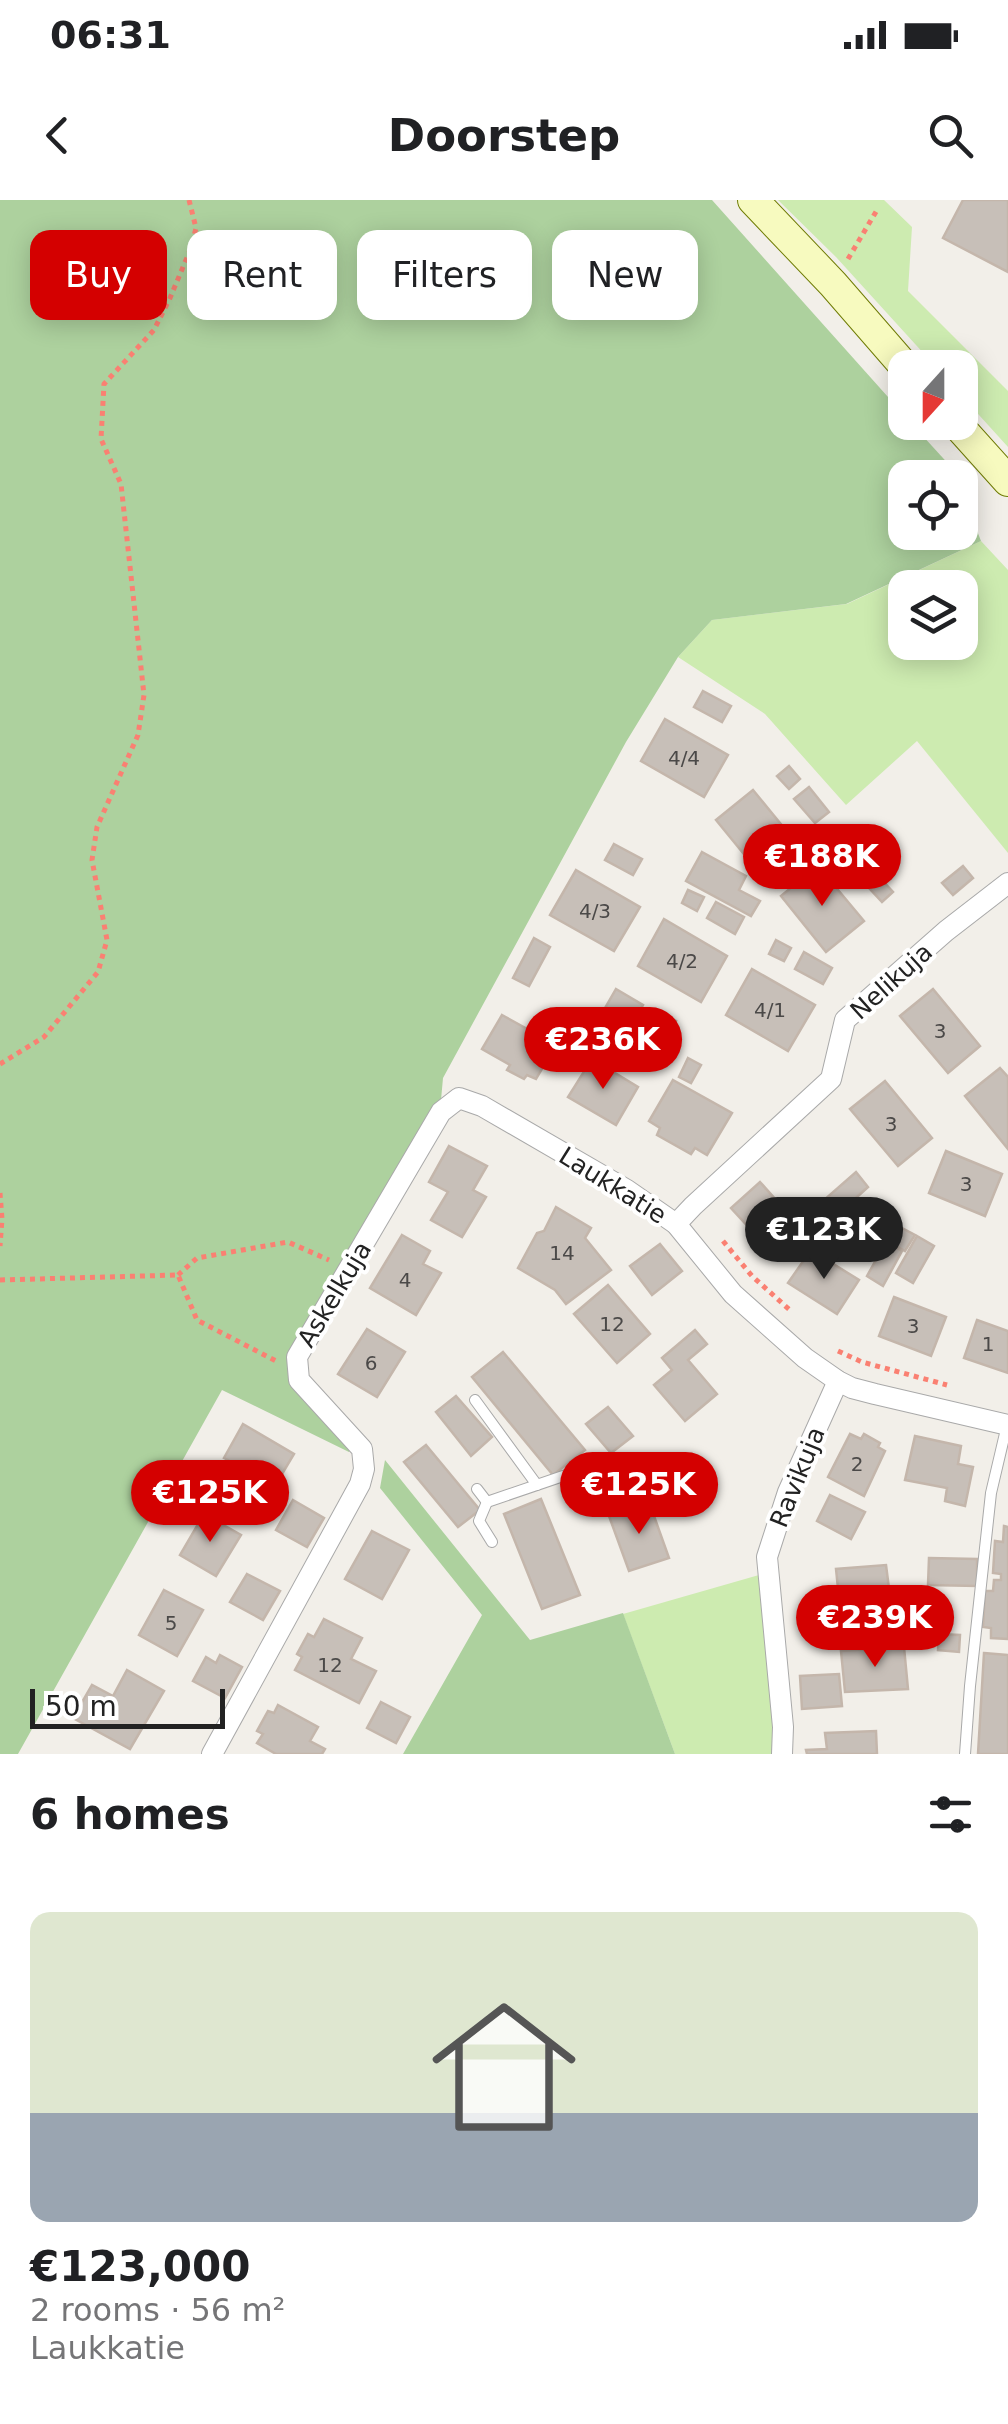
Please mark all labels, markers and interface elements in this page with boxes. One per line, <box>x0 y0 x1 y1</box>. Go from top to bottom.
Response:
text: 06:31 <box>50 13 171 57</box>
icon: back <box>30 108 85 163</box>
icon: search <box>923 108 978 163</box>
text: Doorstep <box>388 109 620 162</box>
chip: Buy <box>30 230 167 320</box>
chip: Rent <box>187 230 337 320</box>
chip: Filters <box>357 230 532 320</box>
chip: New <box>552 230 698 320</box>
north arrow <box>888 350 978 440</box>
map controls <box>888 350 978 660</box>
button: locate <box>888 460 978 550</box>
button: layers <box>888 570 978 660</box>
house number: 4/4 <box>668 746 700 770</box>
pin: €188K <box>752 824 892 909</box>
text: €188K <box>765 837 879 875</box>
house number: 4/3 <box>579 899 611 923</box>
street label: Nelikuja <box>845 937 938 1026</box>
house number: 4/2 <box>666 949 698 973</box>
house number: 4/1 <box>754 998 786 1022</box>
pin: €236K <box>533 1007 673 1092</box>
house number: 3 <box>934 1019 946 1043</box>
text: €236K <box>546 1020 660 1058</box>
house number: 3 <box>885 1112 897 1136</box>
street label: Laukkatie <box>554 1141 672 1230</box>
house number: 3 <box>960 1172 972 1196</box>
pin: €123K <box>754 1197 894 1282</box>
text: €123K <box>767 1210 881 1248</box>
street label: Askelkuja <box>292 1236 377 1352</box>
house number: 14 <box>549 1241 575 1265</box>
house number: 4 <box>399 1268 411 1292</box>
house number: 12 <box>599 1312 625 1336</box>
house number: 3 <box>907 1314 919 1338</box>
house number: 1 <box>982 1332 994 1356</box>
house number: 6 <box>365 1351 377 1375</box>
street label: Ravikuja <box>764 1423 831 1532</box>
pin: €125K <box>569 1452 709 1537</box>
house number: 2 <box>851 1452 863 1476</box>
pin: €125K <box>140 1460 280 1545</box>
text: €125K <box>582 1465 696 1503</box>
text: €125K <box>153 1473 267 1511</box>
pin: €239K <box>805 1585 945 1670</box>
text: €239K <box>818 1598 932 1636</box>
house number: 5 <box>165 1611 177 1635</box>
house number: 12 <box>317 1653 343 1677</box>
scale bar <box>30 1684 225 1728</box>
text: 50 m <box>45 1690 117 1723</box>
icon: filters <box>923 1787 978 1842</box>
text: 6 homes <box>30 1790 230 1839</box>
icon: home <box>414 1977 594 2157</box>
text: €123,000 <box>30 2242 251 2291</box>
text: 2 rooms · 56 m² <box>30 2291 285 2329</box>
text: Laukkatie <box>30 2329 185 2367</box>

